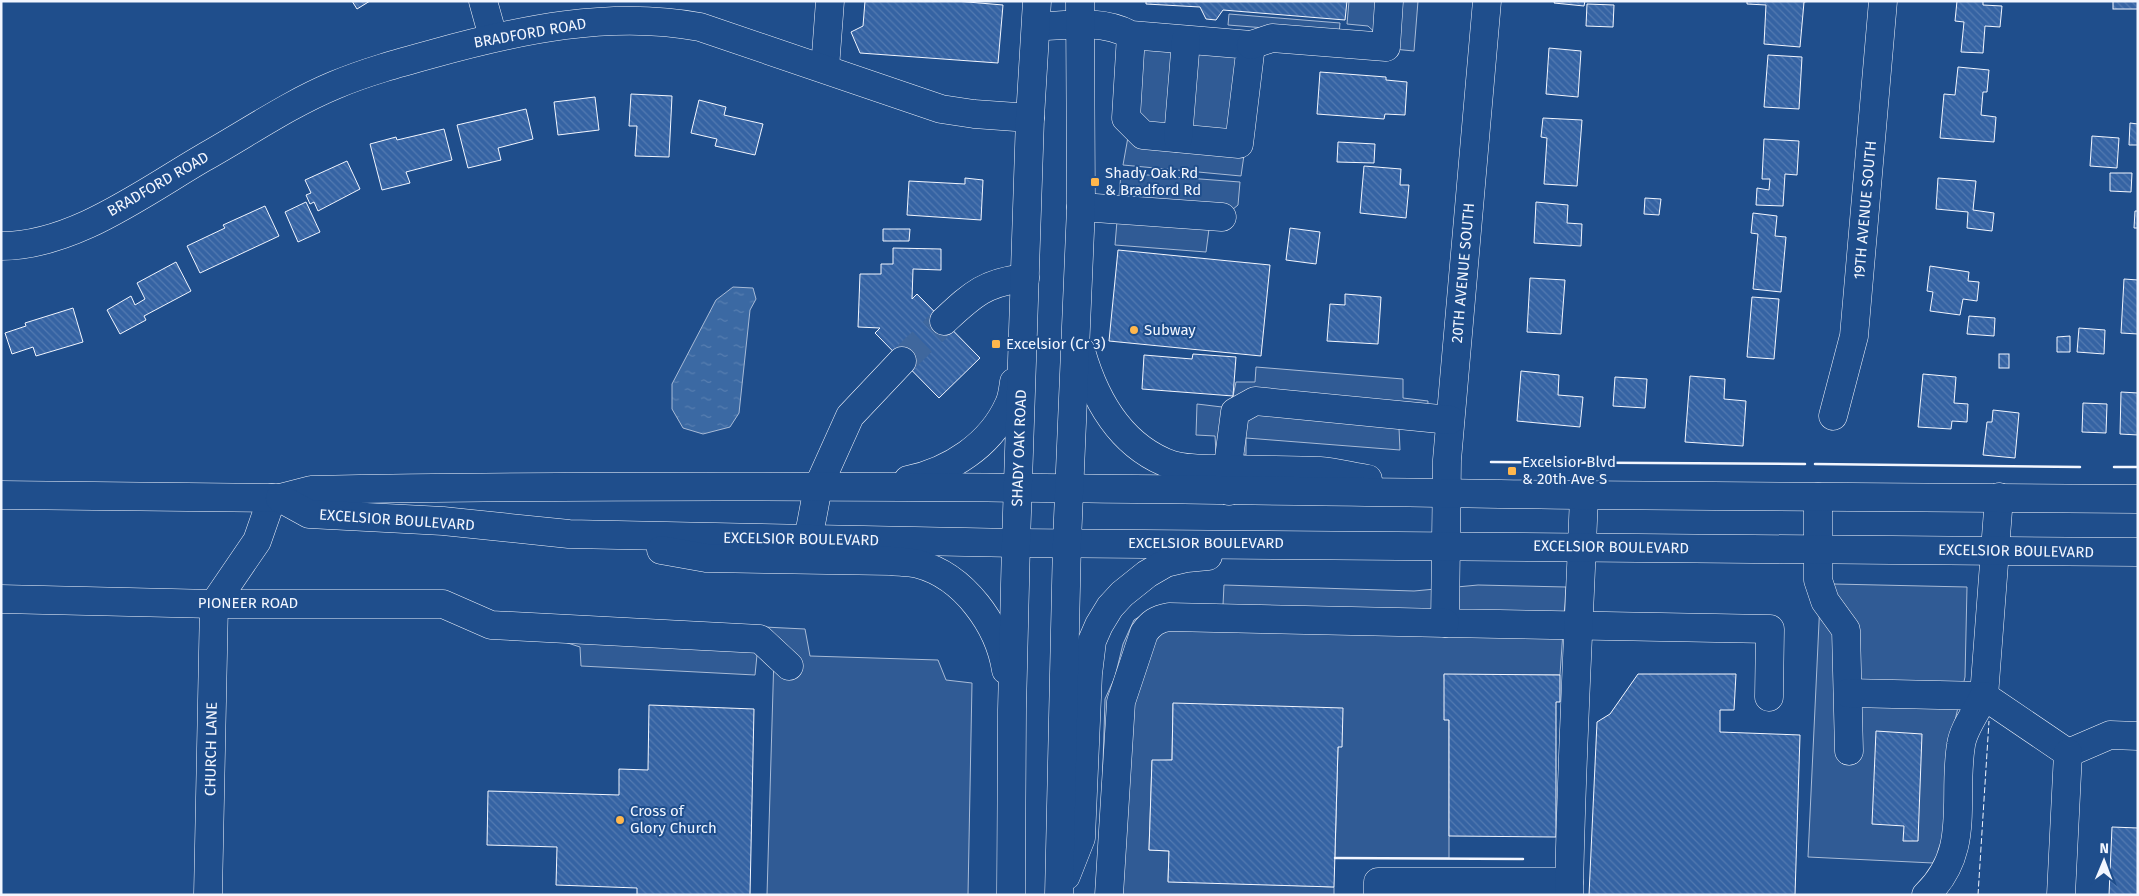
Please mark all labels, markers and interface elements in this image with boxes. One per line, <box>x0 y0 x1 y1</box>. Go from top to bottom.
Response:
street label: BRADFORD ROAD <box>472 14 588 52</box>
street label: 19TH AVENUE SOUTH <box>1850 140 1880 280</box>
street label: BRADFORD ROAD <box>104 148 212 220</box>
place label: Shady Oak Rd & Bradford Rd <box>1105 164 1201 199</box>
marker: Shady Oak Rd & Bradford Rd <box>1089 176 1101 188</box>
street label: 20TH AVENUE SOUTH <box>1448 202 1478 344</box>
place label: Subway <box>1144 321 1196 339</box>
marker: Subway <box>1128 324 1140 336</box>
place label: Excelsior (Cr 3) <box>1006 335 1106 353</box>
marker: Excelsior (Cr 3) <box>990 338 1002 350</box>
street label: SHADY OAK ROAD <box>1008 389 1030 507</box>
place label: Excelsior Blvd & 20th Ave S <box>1522 453 1616 488</box>
marker: Excelsior Blvd & 20th Ave S <box>1506 465 1518 477</box>
street label: EXCELSIOR BOULEVARD <box>319 506 475 534</box>
street label: EXCELSIOR BOULEVARD <box>723 529 879 549</box>
street label: EXCELSIOR BOULEVARD <box>1128 534 1284 552</box>
street label: EXCELSIOR BOULEVARD <box>1533 537 1689 557</box>
street label: EXCELSIOR BOULEVARD <box>1938 541 2094 561</box>
street label: PIONEER ROAD <box>198 594 298 612</box>
street label: CHURCH LANE <box>201 702 221 796</box>
place label: Cross of Glory Church <box>630 802 717 837</box>
marker: Cross of Glory Church <box>614 814 626 826</box>
north arrow <box>2079 836 2129 886</box>
text: N <box>2099 840 2109 857</box>

